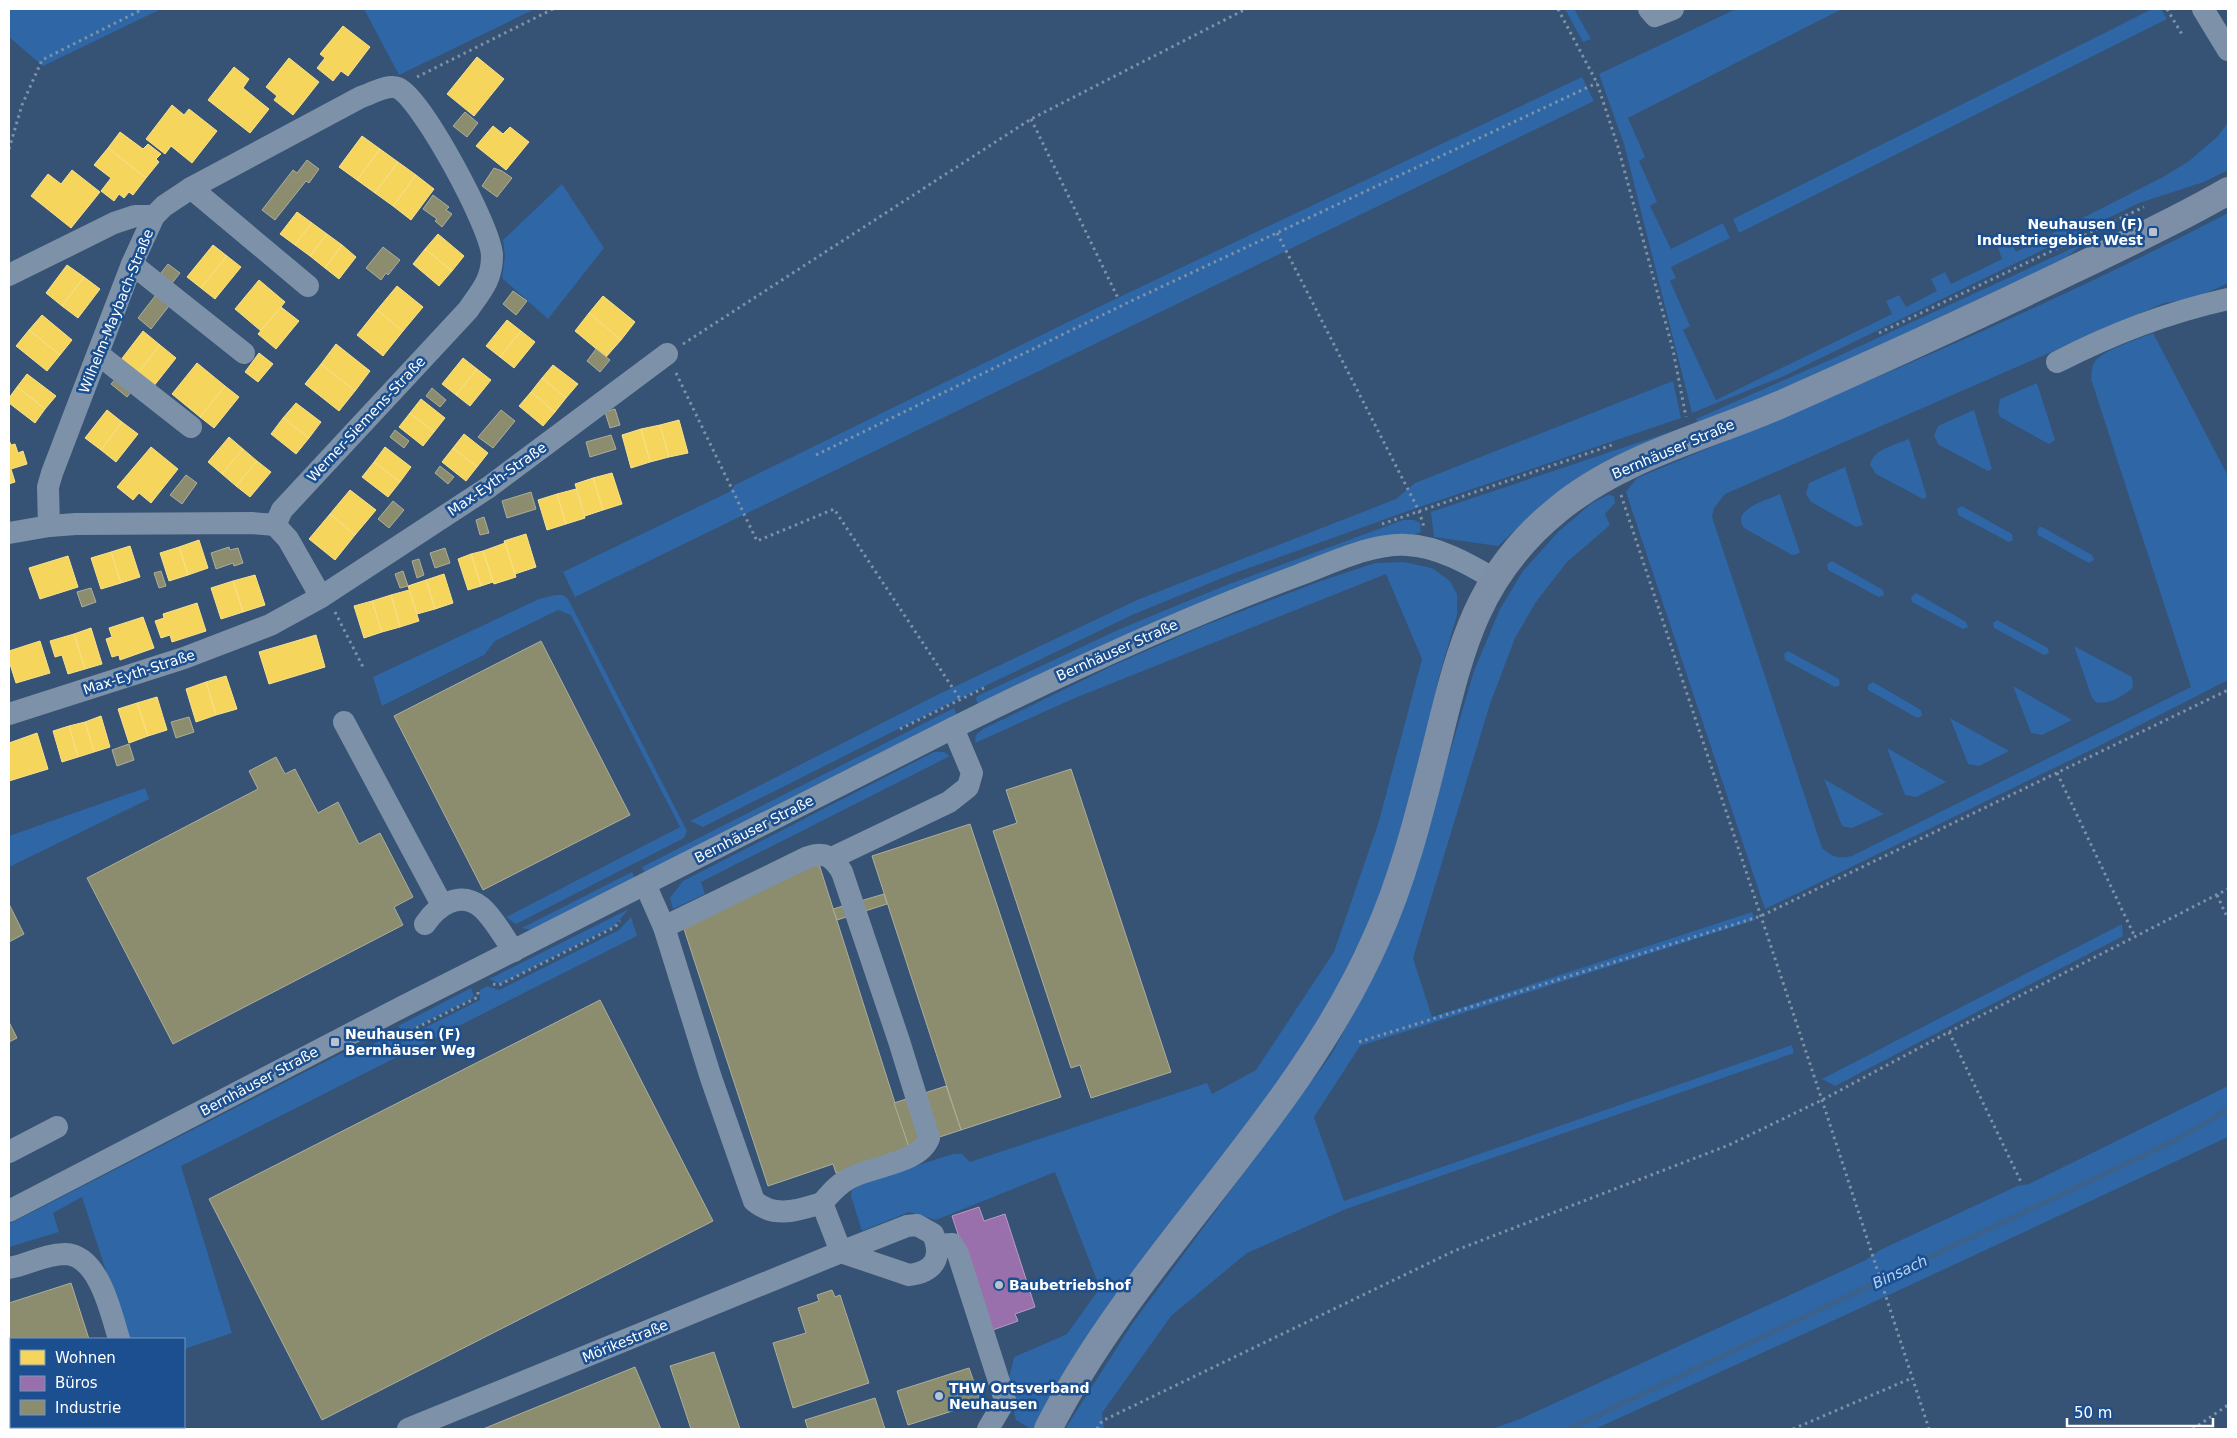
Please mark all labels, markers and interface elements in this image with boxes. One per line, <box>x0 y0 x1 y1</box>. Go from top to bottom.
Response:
place label: Neuhausen (F) Industriegebiet West <box>1977 216 2143 248</box>
marker: Neuhausen (F) Industriegebiet West <box>2147 226 2159 238</box>
street label: Wilhelm-Maybach-Straße <box>76 227 156 395</box>
street label: Werner-Siemens-Straße <box>304 353 428 485</box>
street label: Bernhäuser Straße <box>1609 416 1737 482</box>
street label: Max-Eyth-Straße <box>445 439 549 519</box>
street label: Bernhäuser Straße <box>1054 616 1180 684</box>
street label: Max-Eyth-Straße <box>81 646 197 698</box>
street label: Bernhäuser Straße <box>692 792 816 866</box>
place label: Neuhausen (F) Bernhäuser Weg <box>345 1026 475 1058</box>
marker: Neuhausen (F) Bernhäuser Weg <box>329 1036 341 1048</box>
street label: Bernhäuser Straße <box>197 1043 321 1119</box>
water label: Binsach <box>1870 1251 1930 1293</box>
place label: Baubetriebshof <box>1009 1277 1131 1293</box>
marker: Baubetriebshof <box>993 1279 1005 1291</box>
street label: Mörikestraße <box>580 1317 670 1365</box>
legend <box>10 1338 185 1428</box>
text: Wohnen <box>55 1349 116 1367</box>
text: Büros <box>55 1374 98 1392</box>
place label: THW Ortsverband Neuhausen <box>949 1380 1089 1412</box>
marker: THW Ortsverband Neuhausen <box>933 1390 945 1402</box>
scale bar <box>2067 1396 2213 1428</box>
text: Industrie <box>55 1399 121 1417</box>
text: 50 m <box>2074 1404 2112 1422</box>

